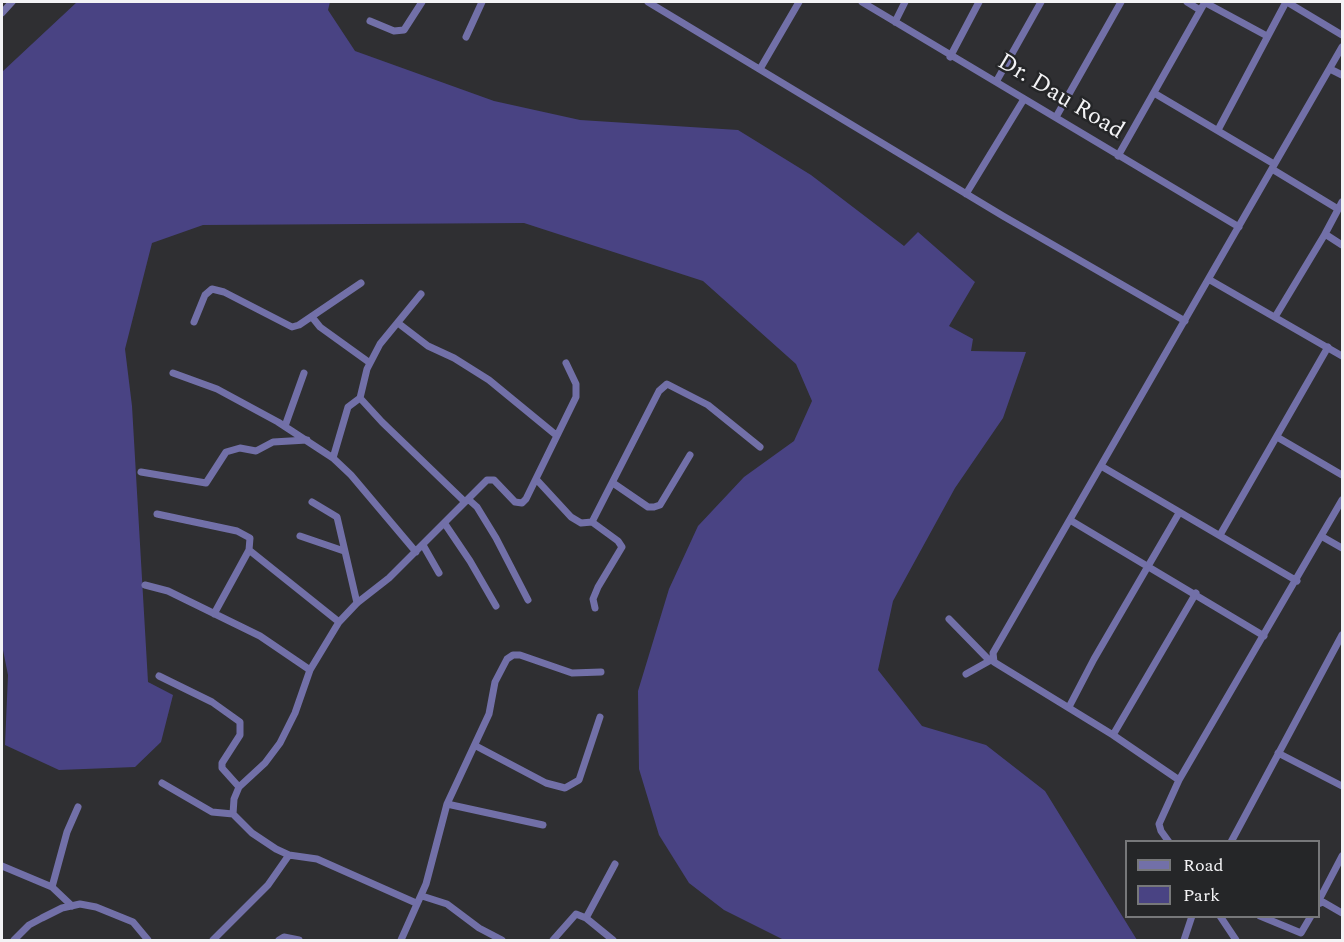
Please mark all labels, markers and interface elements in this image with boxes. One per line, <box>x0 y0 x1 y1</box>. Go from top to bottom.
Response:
street label: Dr. Dau Road <box>991 49 1129 147</box>
legend <box>1125 840 1320 918</box>
text: Road <box>1183 852 1224 879</box>
text: Park <box>1183 882 1220 909</box>

